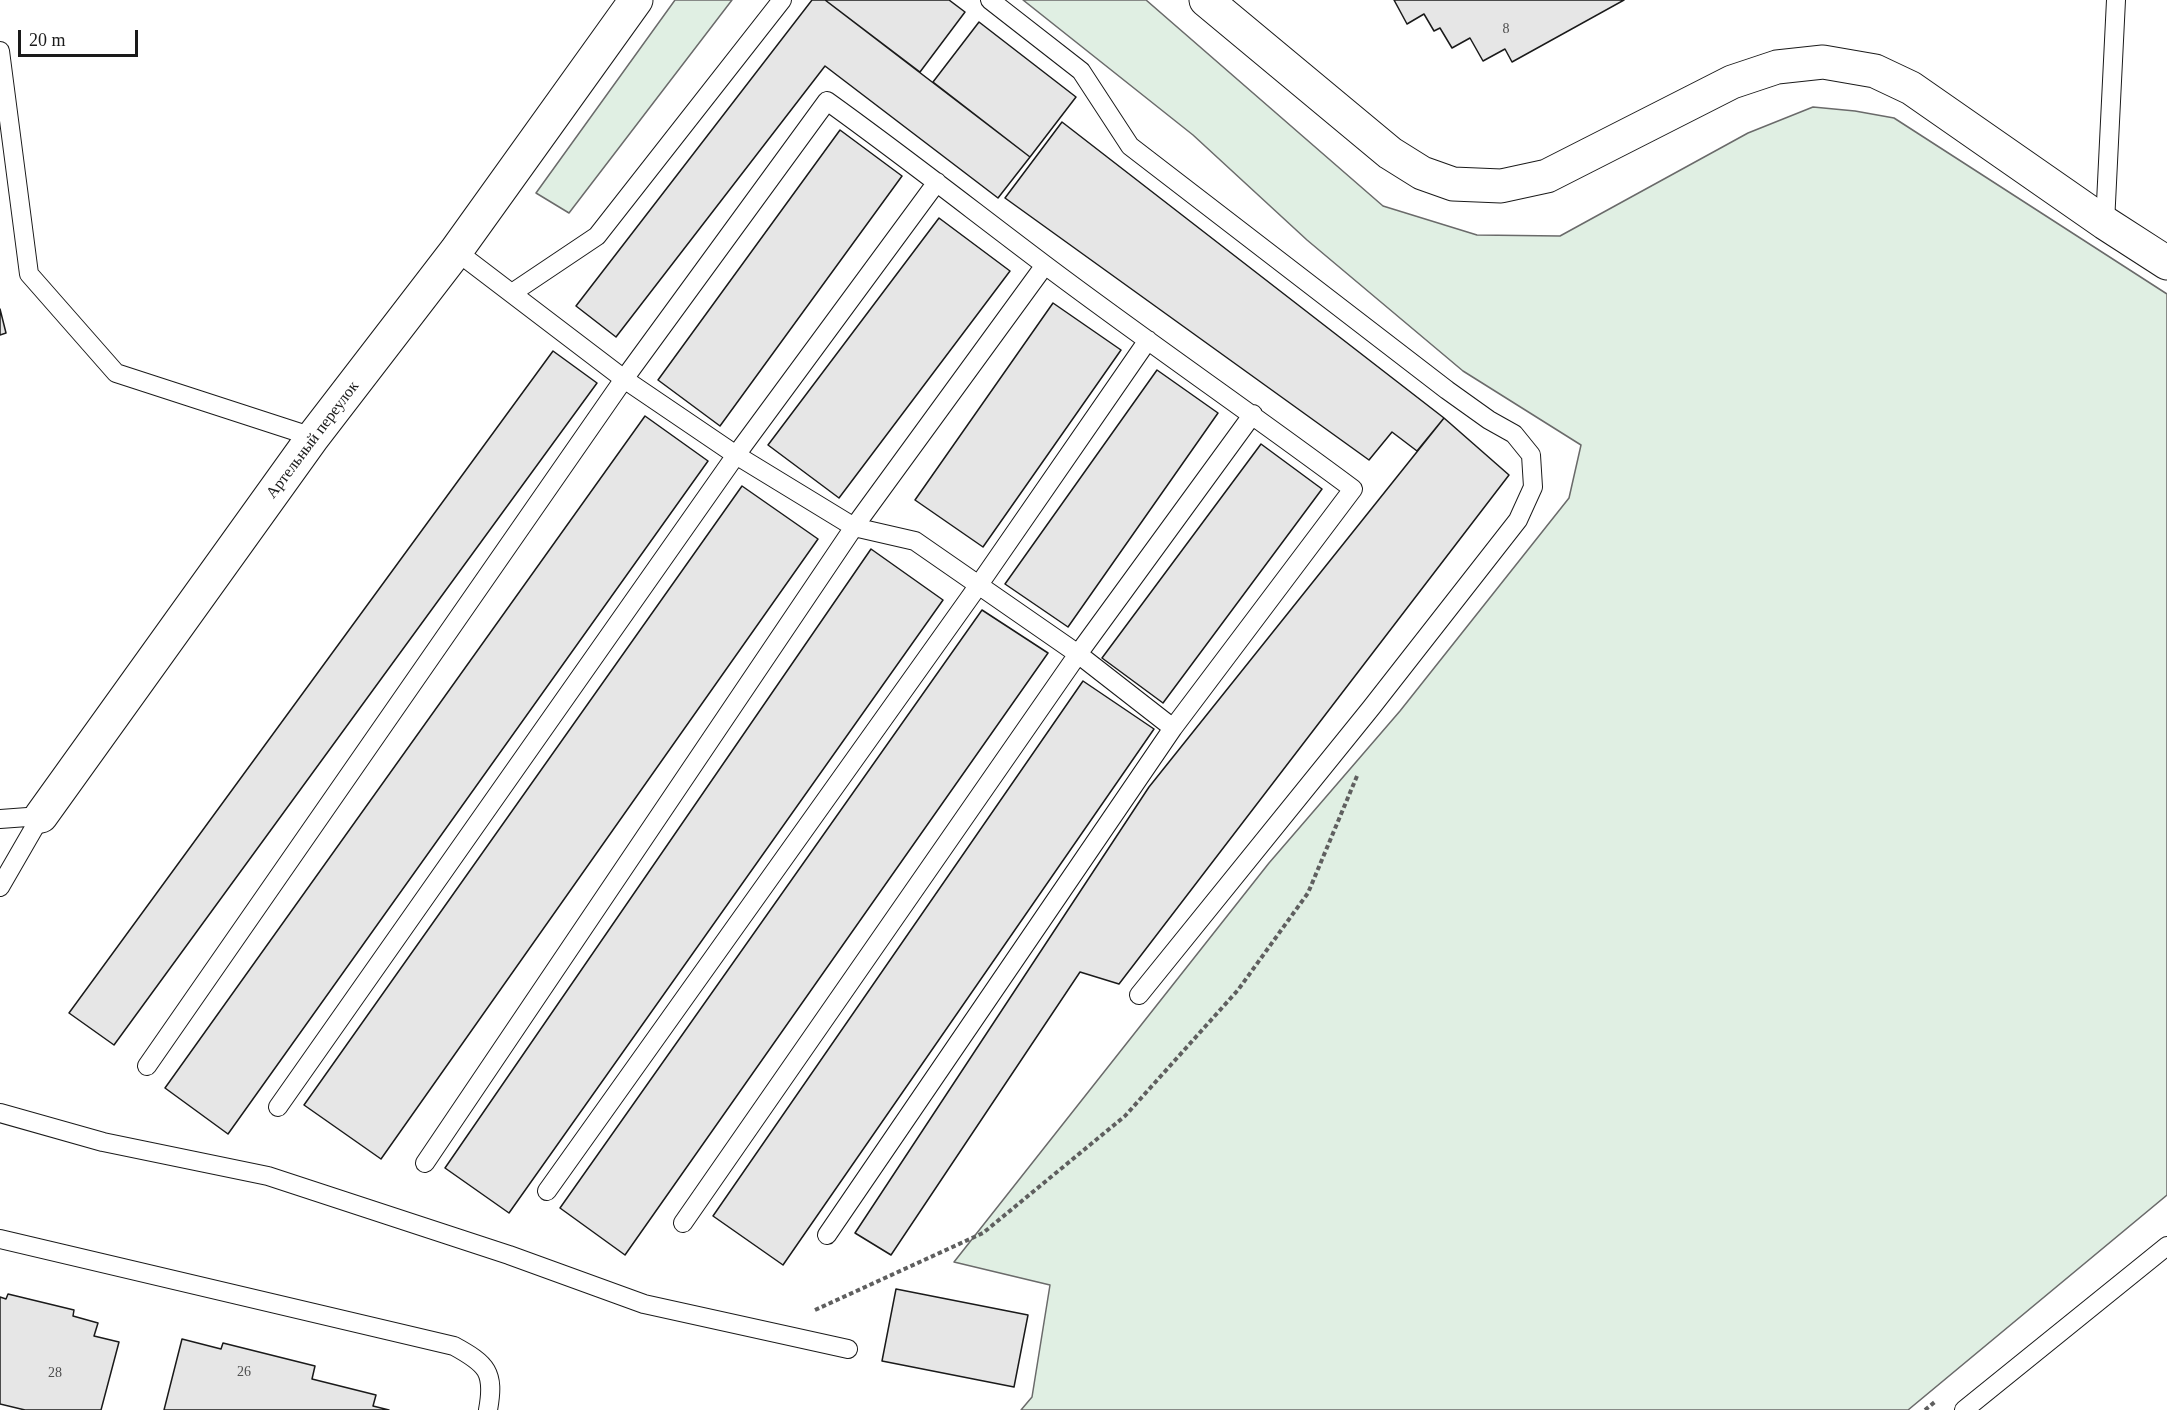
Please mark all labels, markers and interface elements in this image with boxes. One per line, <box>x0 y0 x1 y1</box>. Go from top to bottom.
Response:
scale bar <box>21 18 141 56</box>
house number: 8 <box>1502 21 1510 37</box>
text: 20 m <box>29 30 66 50</box>
street label: Артельный переулок <box>263 378 363 502</box>
house number: 26 <box>237 1364 251 1380</box>
house number: 28 <box>48 1365 62 1381</box>

